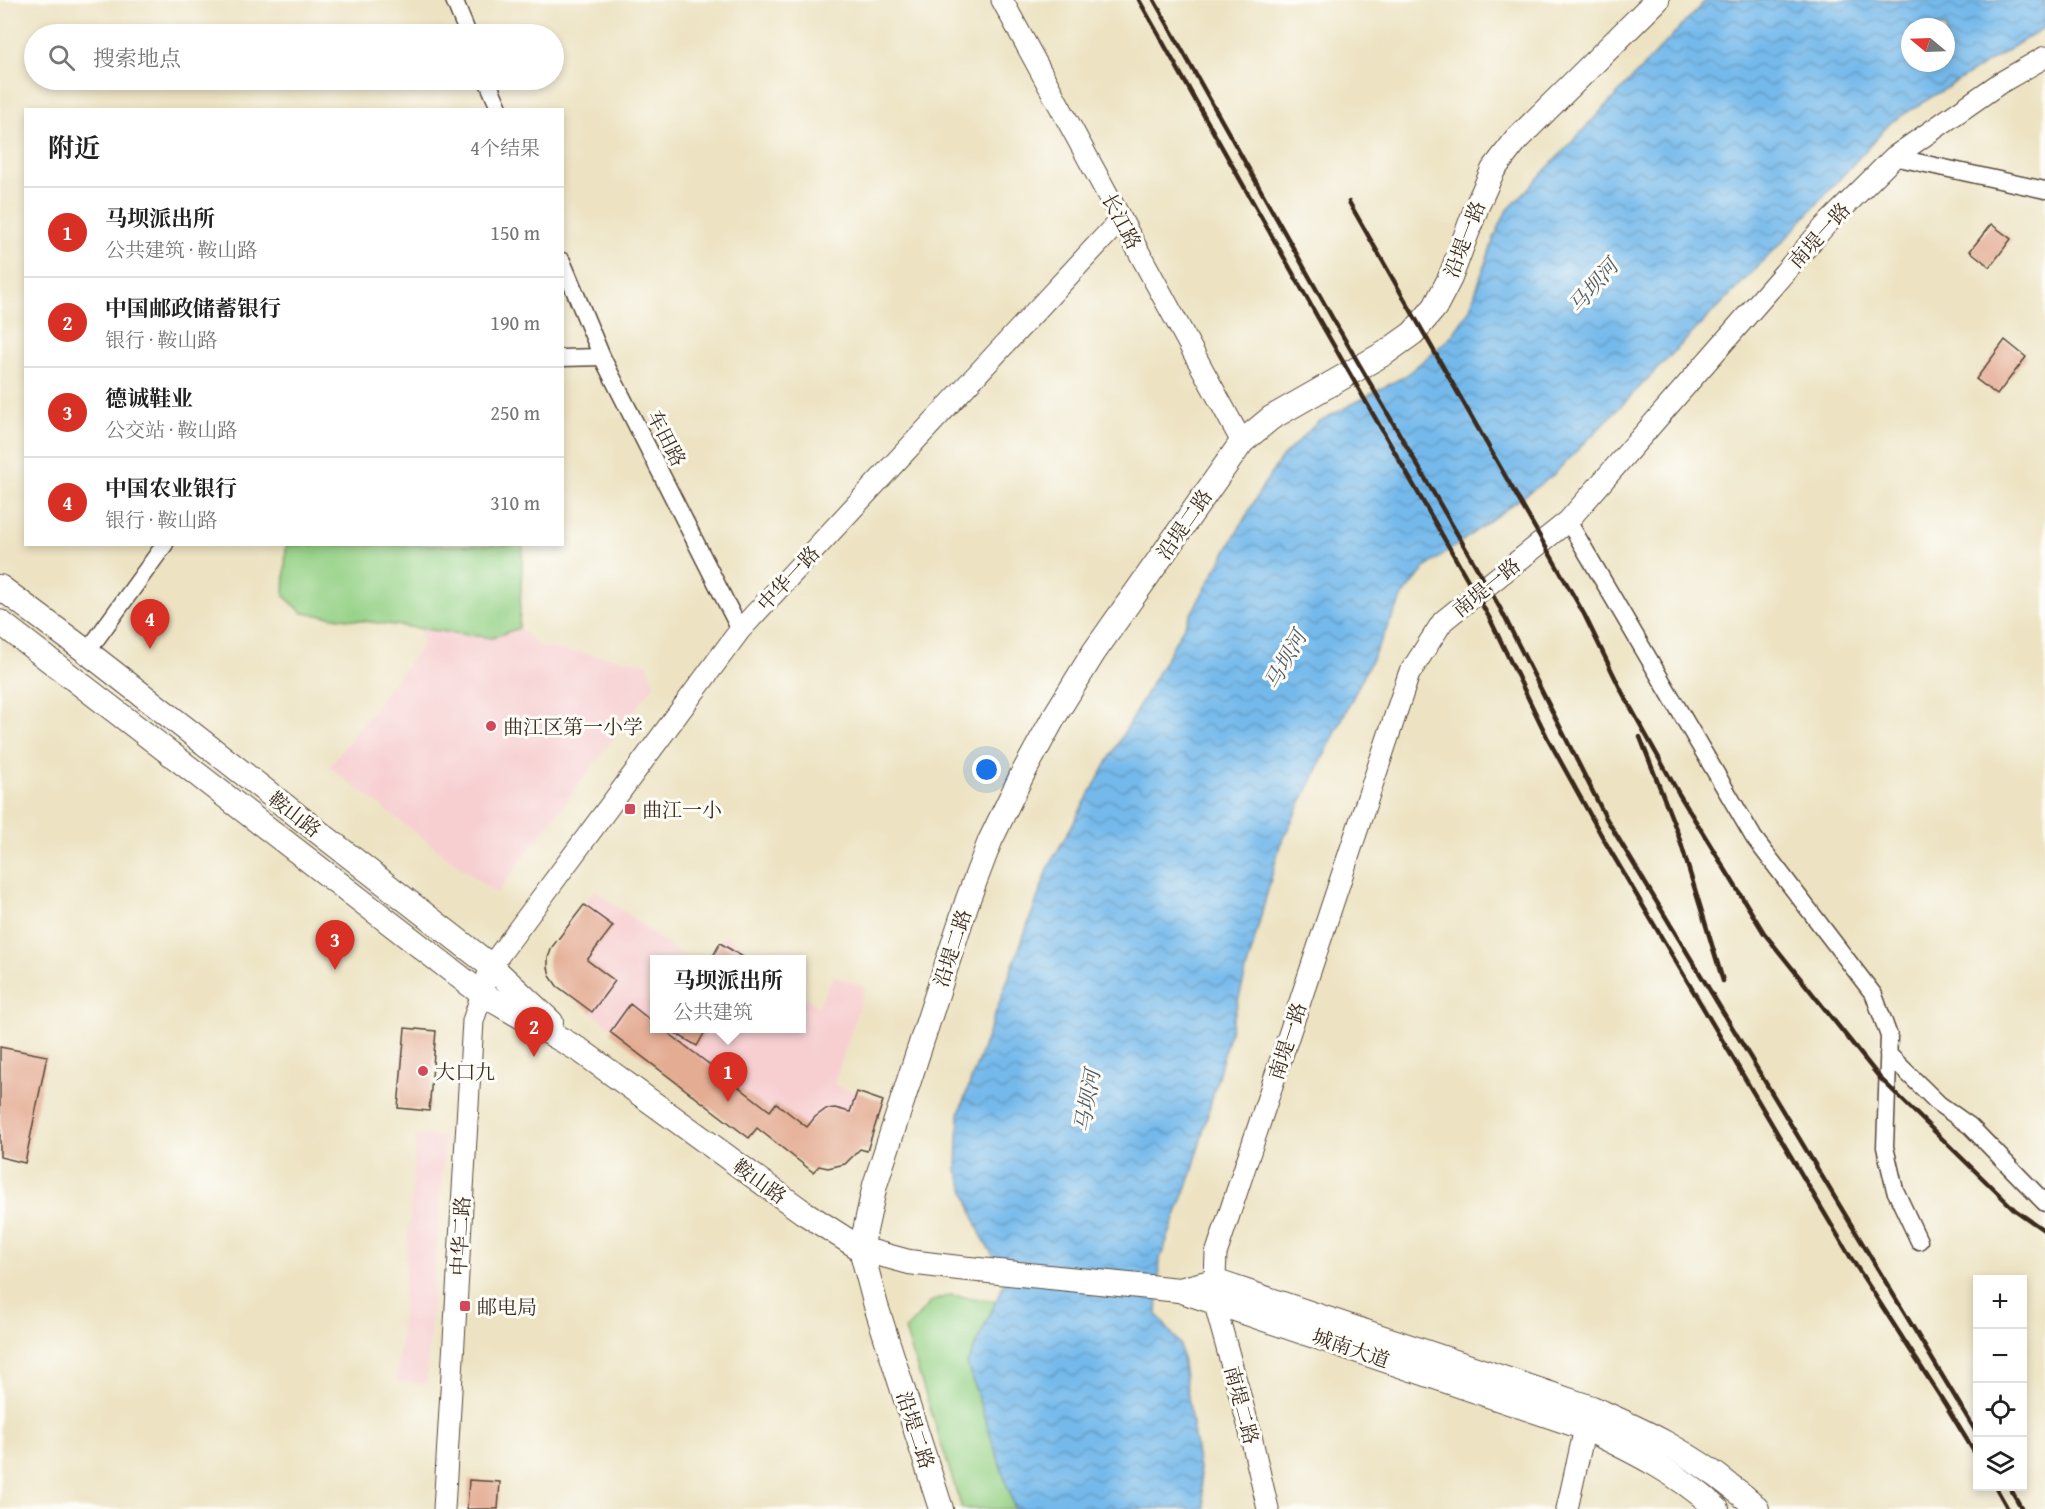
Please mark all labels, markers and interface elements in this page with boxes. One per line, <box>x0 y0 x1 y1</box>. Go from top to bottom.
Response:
north arrow <box>1901 18 1955 72</box>
search box <box>24 24 564 90</box>
icon: search <box>45 41 78 74</box>
text: 搜索地点 <box>93 42 181 74</box>
text: 附近 <box>48 128 100 167</box>
text: 4个结果 <box>470 133 540 162</box>
street label: 长江路 <box>1095 188 1149 254</box>
street label: 沿堤一路 <box>1436 196 1492 282</box>
street label: 南堤一路 <box>1781 196 1857 274</box>
text: 马坝派出所 <box>105 202 215 234</box>
text: 1 <box>62 218 73 247</box>
text: 150 m <box>490 218 540 247</box>
text: 公共建筑 · 鞍山路 <box>105 235 257 264</box>
water label: 马坝河 <box>1561 249 1628 320</box>
text: 中国邮政储蓄银行 <box>105 292 281 324</box>
text: 2 <box>62 308 73 337</box>
text: 190 m <box>490 308 540 337</box>
text: 银行 · 鞍山路 <box>105 325 217 354</box>
text: 德诚鞋业 <box>105 382 193 414</box>
text: 3 <box>62 398 73 427</box>
text: 250 m <box>490 398 540 427</box>
street label: 车田路 <box>640 405 694 471</box>
text: 公交站 · 鞍山路 <box>105 415 237 444</box>
text: 中国农业银行 <box>105 472 237 504</box>
street label: 沿堤二路 <box>1149 483 1219 565</box>
text: 4 <box>62 488 73 517</box>
text: 310 m <box>490 488 540 517</box>
text: 银行 · 鞍山路 <box>105 505 217 534</box>
street label: 中华一路 <box>750 539 826 617</box>
street label: 南堤一路 <box>1446 551 1526 623</box>
pin: 4 <box>130 600 170 649</box>
water label: 马坝河 <box>1256 621 1316 695</box>
place label: 曲江区第一小学 <box>503 712 643 741</box>
marker: 曲江区第一小学 <box>484 719 498 733</box>
your location <box>972 755 1001 784</box>
street label: 鞍山路 <box>262 784 328 844</box>
place label: 曲江一小 <box>642 795 722 824</box>
marker: 曲江一小 <box>623 802 637 816</box>
street label: 沿堤二路 <box>926 905 978 991</box>
pin: 3 <box>316 920 354 970</box>
popup <box>650 955 806 1033</box>
text: 马坝派出所 <box>673 964 783 996</box>
text: 公共建筑 <box>673 997 753 1026</box>
street label: 南堤一路 <box>1261 998 1313 1084</box>
pin: 2 <box>514 1008 554 1057</box>
pin: 1 <box>708 1052 748 1102</box>
place label: 大口九 <box>435 1057 495 1086</box>
water label: 马坝河 <box>1066 1063 1108 1135</box>
marker: 大口九 <box>416 1064 430 1078</box>
street label: 鞍山路 <box>727 1152 793 1210</box>
street label: 中华二路 <box>443 1195 477 1277</box>
map controls <box>1973 1275 2027 1491</box>
button: + <box>1973 1275 2027 1329</box>
place label: 邮电局 <box>477 1292 537 1321</box>
marker: 邮电局 <box>458 1299 472 1313</box>
street label: 城南大道 <box>1308 1321 1394 1375</box>
button: − <box>1973 1329 2027 1383</box>
street label: 南堤二路 <box>1218 1363 1266 1447</box>
button: locate <box>1973 1383 2027 1437</box>
street label: 沿堤二路 <box>890 1387 942 1473</box>
button: layers <box>1973 1437 2027 1491</box>

